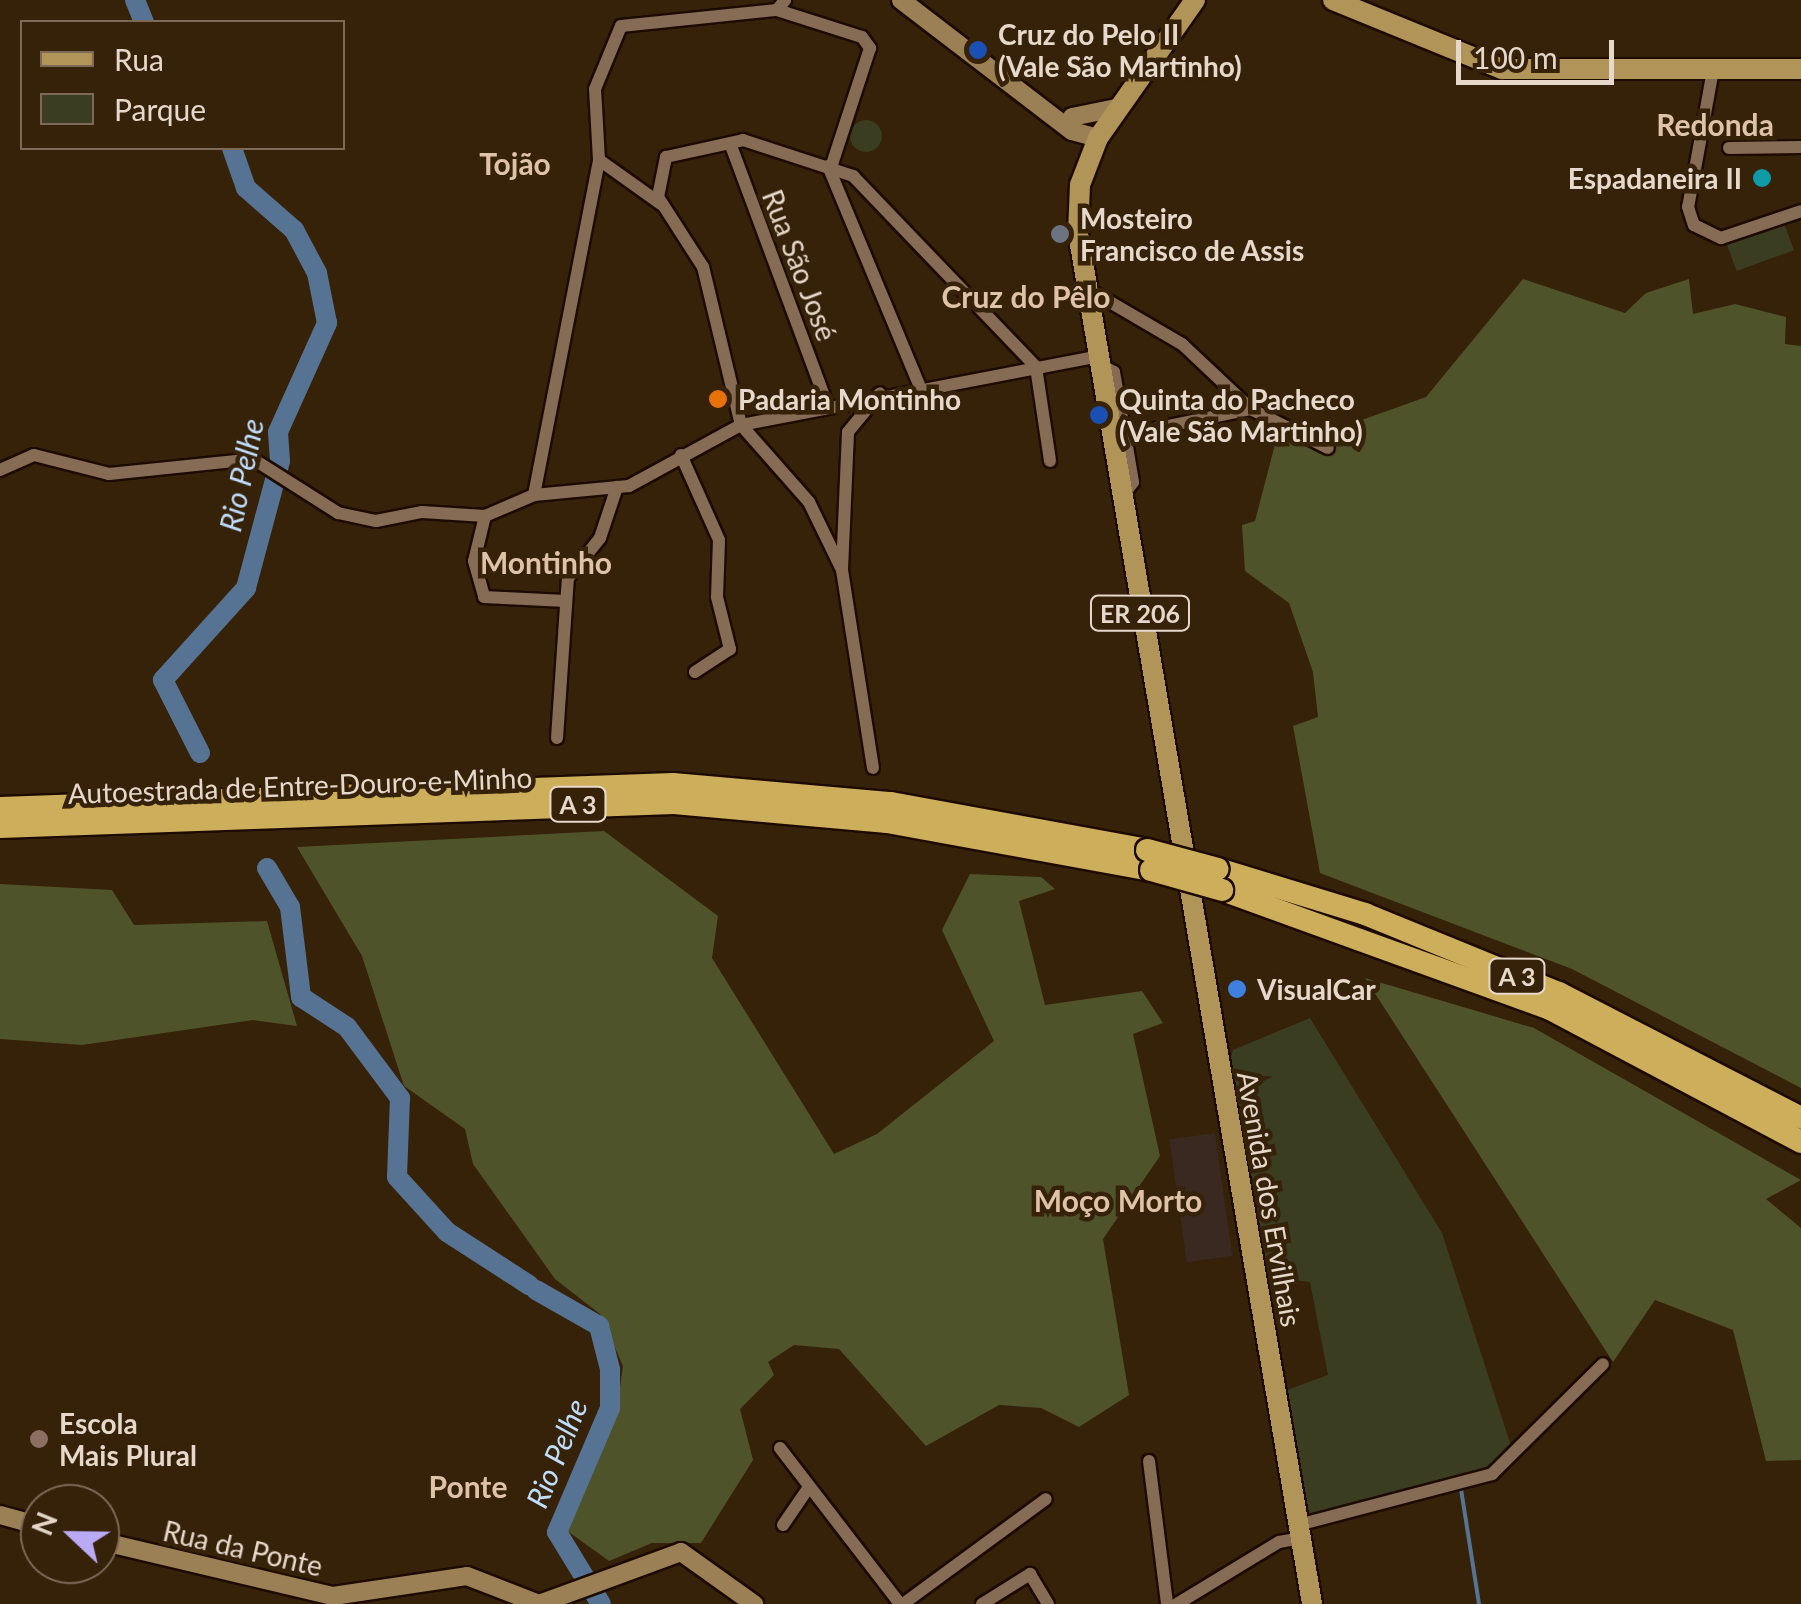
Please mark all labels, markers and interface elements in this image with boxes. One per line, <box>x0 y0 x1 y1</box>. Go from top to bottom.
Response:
place label: Cruz do Pelo II (Vale São Martinho) <box>998 17 1242 83</box>
legend <box>20 20 345 150</box>
scale bar <box>1461 20 1618 82</box>
marker: Cruz do Pelo II (Vale São Martinho) <box>967 39 989 61</box>
text: 100 m <box>1473 39 1558 75</box>
text: Rua <box>114 41 164 77</box>
text: Parque <box>114 91 206 127</box>
district label: Redonda <box>1656 106 1774 142</box>
district label: Tojão <box>479 145 551 181</box>
place label: Espadaneira II <box>1568 161 1742 195</box>
marker: Espadaneira II <box>1751 167 1773 189</box>
street label: Rua São José <box>756 184 844 346</box>
place label: Mosteiro Francisco de Assis <box>1080 201 1305 267</box>
marker: Mosteiro Francisco de Assis <box>1049 223 1071 245</box>
district label: Cruz do Pêlo <box>941 278 1111 314</box>
place label: Padaria Montinho <box>738 382 961 416</box>
place label: Quinta do Pacheco (Vale São Martinho) <box>1119 382 1363 448</box>
marker: Padaria Montinho <box>707 388 729 410</box>
marker: Quinta do Pacheco (Vale São Martinho) <box>1088 404 1110 426</box>
water label: Rio Pelhe <box>212 415 270 535</box>
district label: Montinho <box>480 544 612 580</box>
road number: ER 206 <box>1088 593 1192 633</box>
street label: Autoestrada de Entre-Douro-e-Minho <box>67 760 533 810</box>
road number: A 3 <box>548 784 608 824</box>
road number: A 3 <box>1487 956 1547 996</box>
place label: VisualCar <box>1257 972 1376 1006</box>
marker: VisualCar <box>1226 978 1248 1000</box>
street label: Avenida dos Ervilhais <box>1231 1069 1309 1329</box>
district label: Moço Morto <box>1034 1182 1202 1218</box>
water label: Rio Pelhe <box>518 1393 594 1513</box>
place label: Escola Mais Plural <box>59 1406 197 1472</box>
marker: Escola Mais Plural <box>28 1428 50 1450</box>
district label: Ponte <box>429 1468 507 1504</box>
north arrow <box>20 1484 120 1584</box>
text: N <box>24 1507 64 1540</box>
street label: Rua da Ponte <box>160 1513 326 1583</box>

